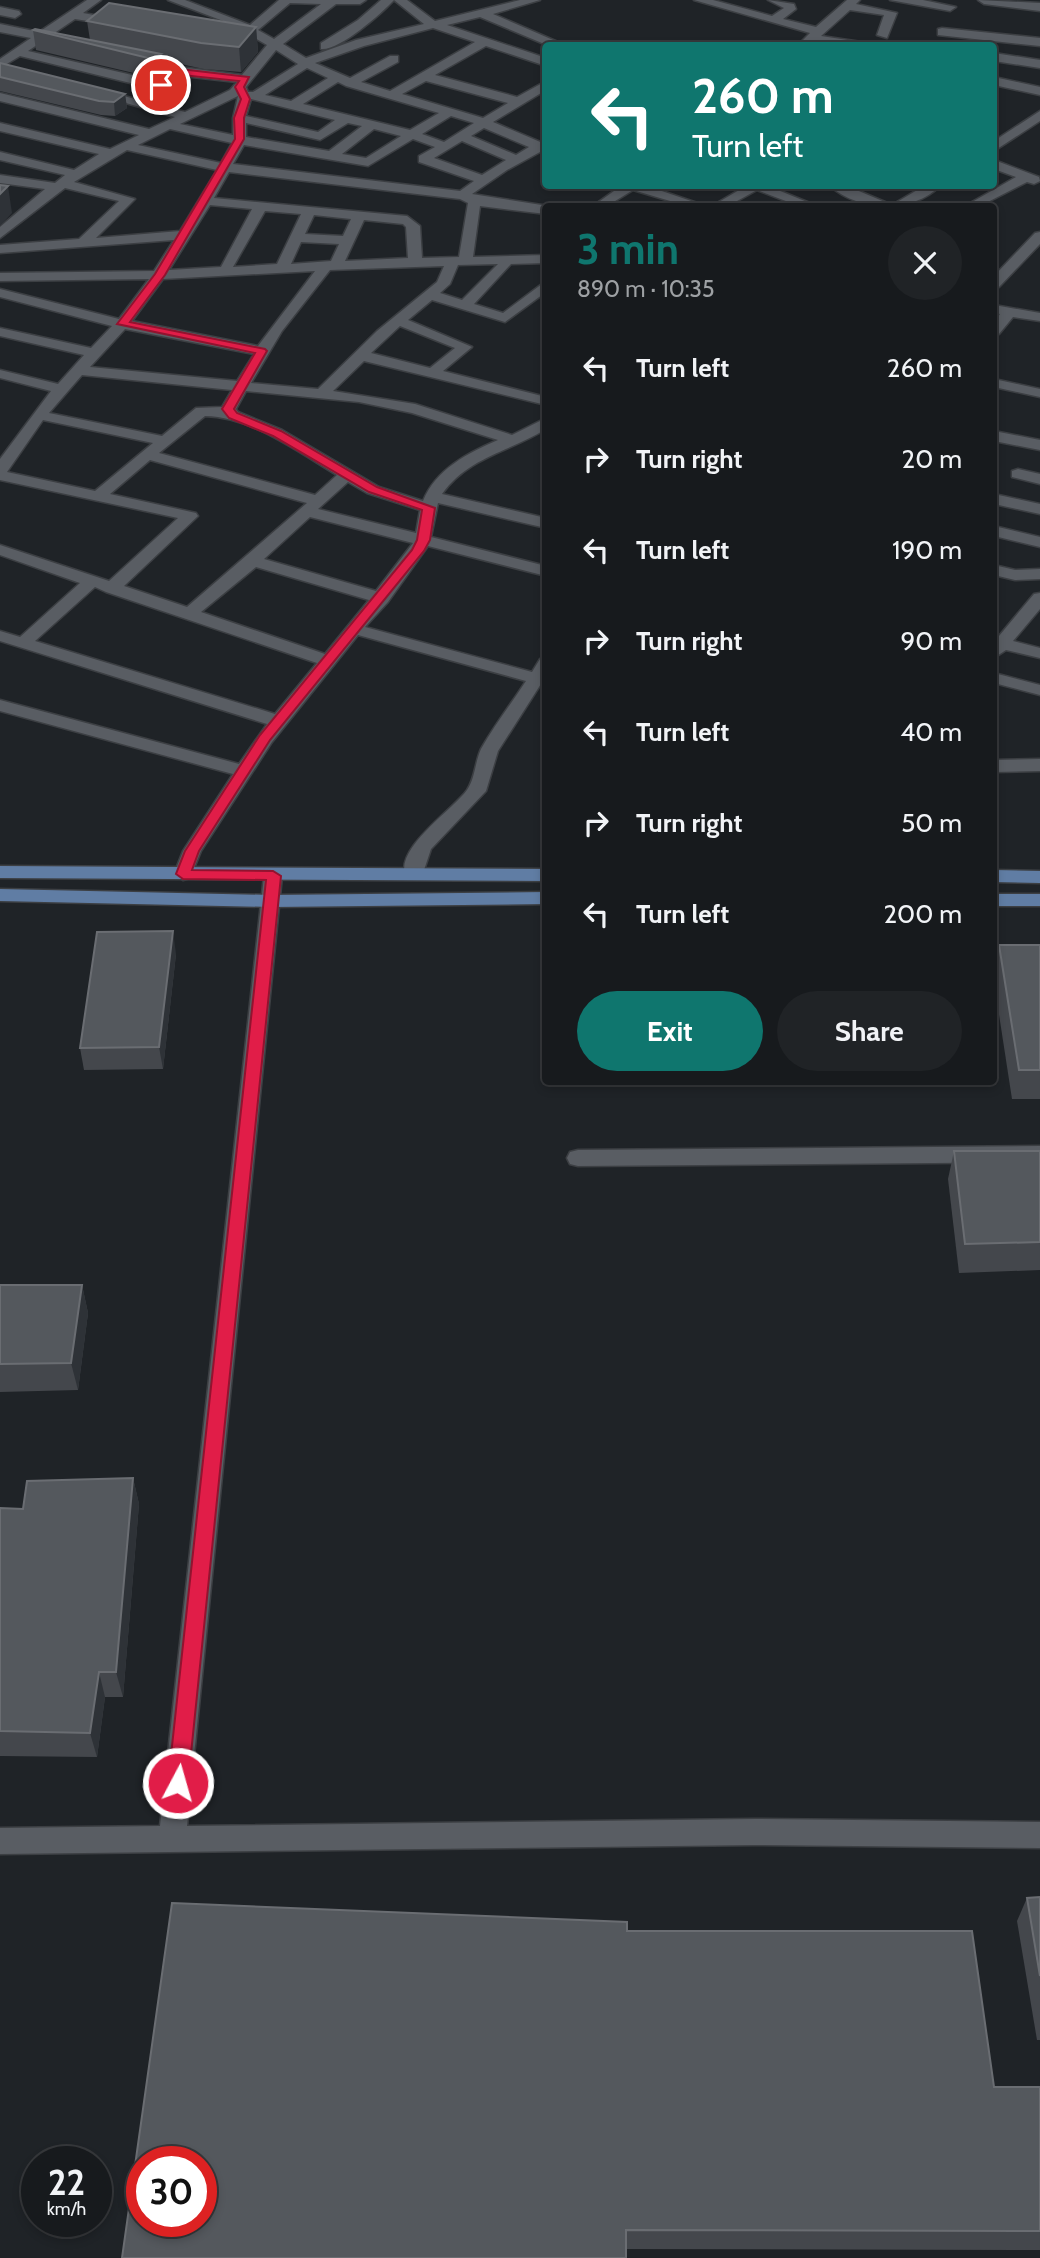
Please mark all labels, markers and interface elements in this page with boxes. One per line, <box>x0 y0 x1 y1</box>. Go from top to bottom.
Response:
pin <box>131 55 191 115</box>
icon: arrive <box>142 66 180 104</box>
text: 260 m <box>692 66 834 125</box>
icon: left <box>577 70 668 161</box>
text: Turn left <box>692 126 803 165</box>
text: 3 min <box>577 223 679 275</box>
button: close <box>888 226 962 300</box>
text: 890 m · 10:35 <box>577 275 714 303</box>
icon: left <box>577 349 615 387</box>
text: Turn left <box>636 352 729 384</box>
text: 260 m <box>887 352 962 384</box>
icon: right <box>577 440 615 478</box>
text: Turn right <box>636 443 742 475</box>
text: 20 m <box>902 443 962 475</box>
icon: left <box>577 531 615 569</box>
text: Turn left <box>636 534 729 566</box>
text: 190 m <box>892 534 962 566</box>
icon: right <box>577 622 615 660</box>
text: Turn right <box>636 625 742 657</box>
text: 90 m <box>900 625 962 657</box>
icon: left <box>577 713 615 751</box>
text: Turn left <box>636 716 729 748</box>
text: 40 m <box>900 716 962 748</box>
icon: right <box>577 804 615 842</box>
text: Turn right <box>636 807 742 839</box>
text: 50 m <box>901 807 962 839</box>
icon: left <box>577 895 615 933</box>
text: Turn left <box>636 898 729 930</box>
text: 200 m <box>883 898 962 930</box>
button: Exit <box>577 991 763 1071</box>
button: Share <box>777 991 962 1071</box>
position arrow <box>141 1746 215 1820</box>
speed limit sign: 30 <box>126 2146 217 2237</box>
text: 22 <box>48 2161 85 2204</box>
text: km/h <box>47 2198 86 2220</box>

